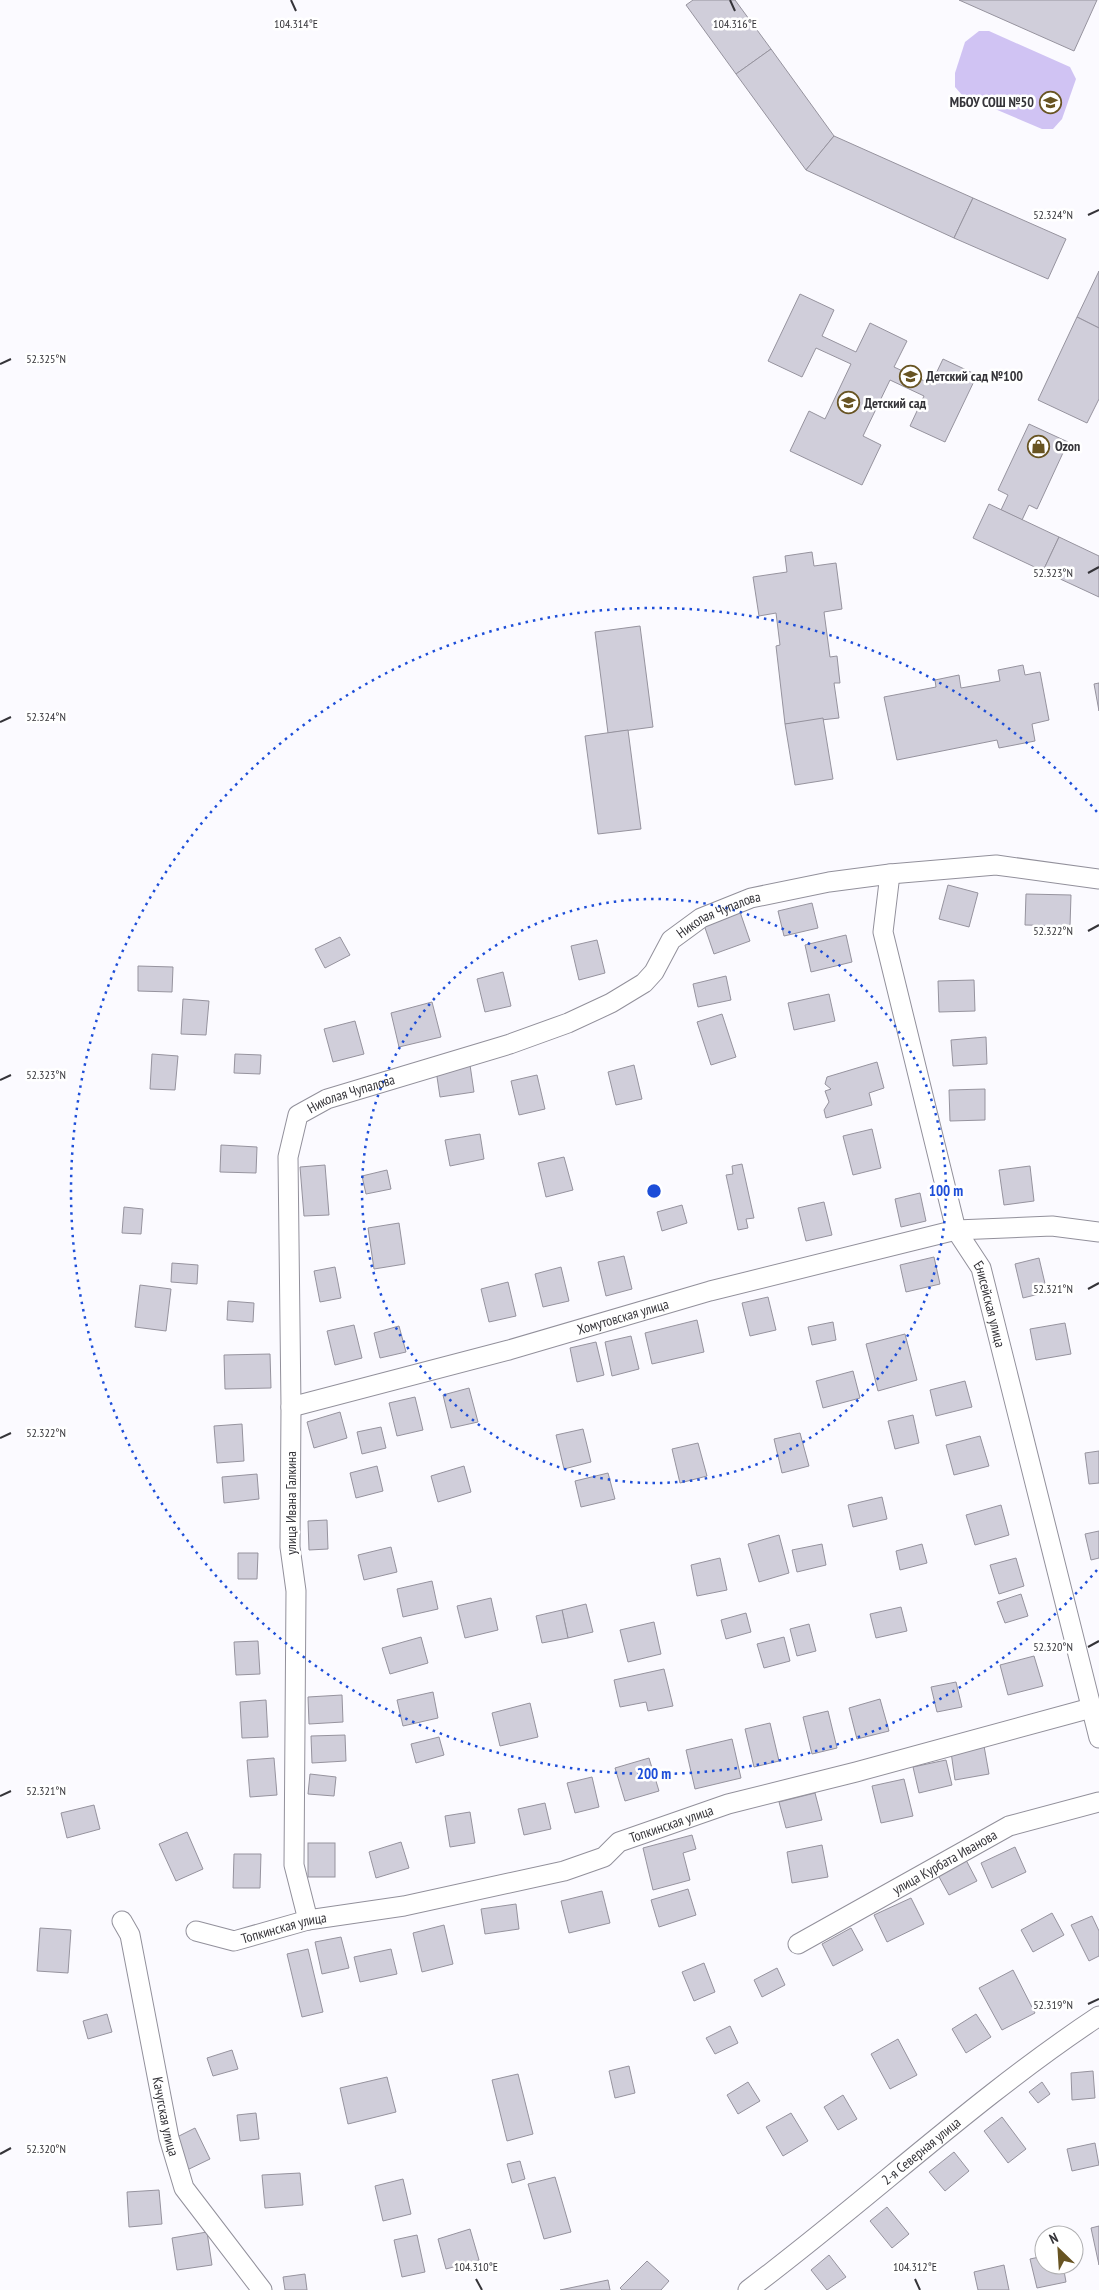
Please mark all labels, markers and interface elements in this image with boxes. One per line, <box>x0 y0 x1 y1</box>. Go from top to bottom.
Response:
text: 104.314°E <box>274 16 318 31</box>
text: 104.316°E <box>713 16 757 31</box>
school or university icon: МБОУ СОШ №50 <box>1038 90 1062 114</box>
place label: МБОУ СОШ №50 <box>950 93 1034 111</box>
text: 52.324°N <box>1033 207 1073 222</box>
text: 52.325°N <box>26 351 66 366</box>
school or university icon: Детский сад №100 <box>898 364 922 388</box>
place label: Детский сад №100 <box>926 367 1023 385</box>
school or university icon: Детский сад <box>836 391 860 415</box>
place label: Детский сад <box>864 394 926 412</box>
shop icon: Ozon <box>1027 434 1051 458</box>
place label: Ozon <box>1055 437 1080 455</box>
text: 52.323°N <box>1033 565 1073 580</box>
text: 52.324°N <box>26 709 66 724</box>
street label: Николая Чупалова <box>673 887 762 942</box>
text: 52.322°N <box>1033 923 1073 938</box>
text: 52.323°N <box>26 1067 66 1082</box>
street label: Николая Чупалова <box>304 1070 397 1117</box>
text: 100 m <box>929 1181 963 1200</box>
centre of rings <box>645 1182 663 1200</box>
street label: Енисейская улица <box>970 1257 1010 1349</box>
text: 52.321°N <box>1033 1281 1073 1296</box>
street label: Хомутовская улица <box>575 1295 671 1339</box>
text: 52.322°N <box>26 1425 66 1440</box>
street label: улица Ивана Галкина <box>282 1451 300 1555</box>
text: 52.320°N <box>1033 1639 1073 1654</box>
text: 200 m <box>637 1764 671 1783</box>
text: 52.321°N <box>26 1783 66 1798</box>
street label: Топкинская улица <box>627 1801 716 1847</box>
street label: улица Курбата Иванова <box>889 1826 1000 1898</box>
street label: Топкинская улица <box>239 1908 328 1948</box>
text: 52.319°N <box>1033 1997 1073 2012</box>
street label: Качугская улица <box>148 2075 183 2158</box>
street label: 2-я Северная улица <box>878 2113 964 2189</box>
text: 52.320°N <box>26 2141 66 2156</box>
north arrow <box>1034 2225 1084 2275</box>
text: N <box>1046 2228 1061 2248</box>
text: 104.310°E <box>454 2259 498 2274</box>
text: 104.312°E <box>893 2259 937 2274</box>

